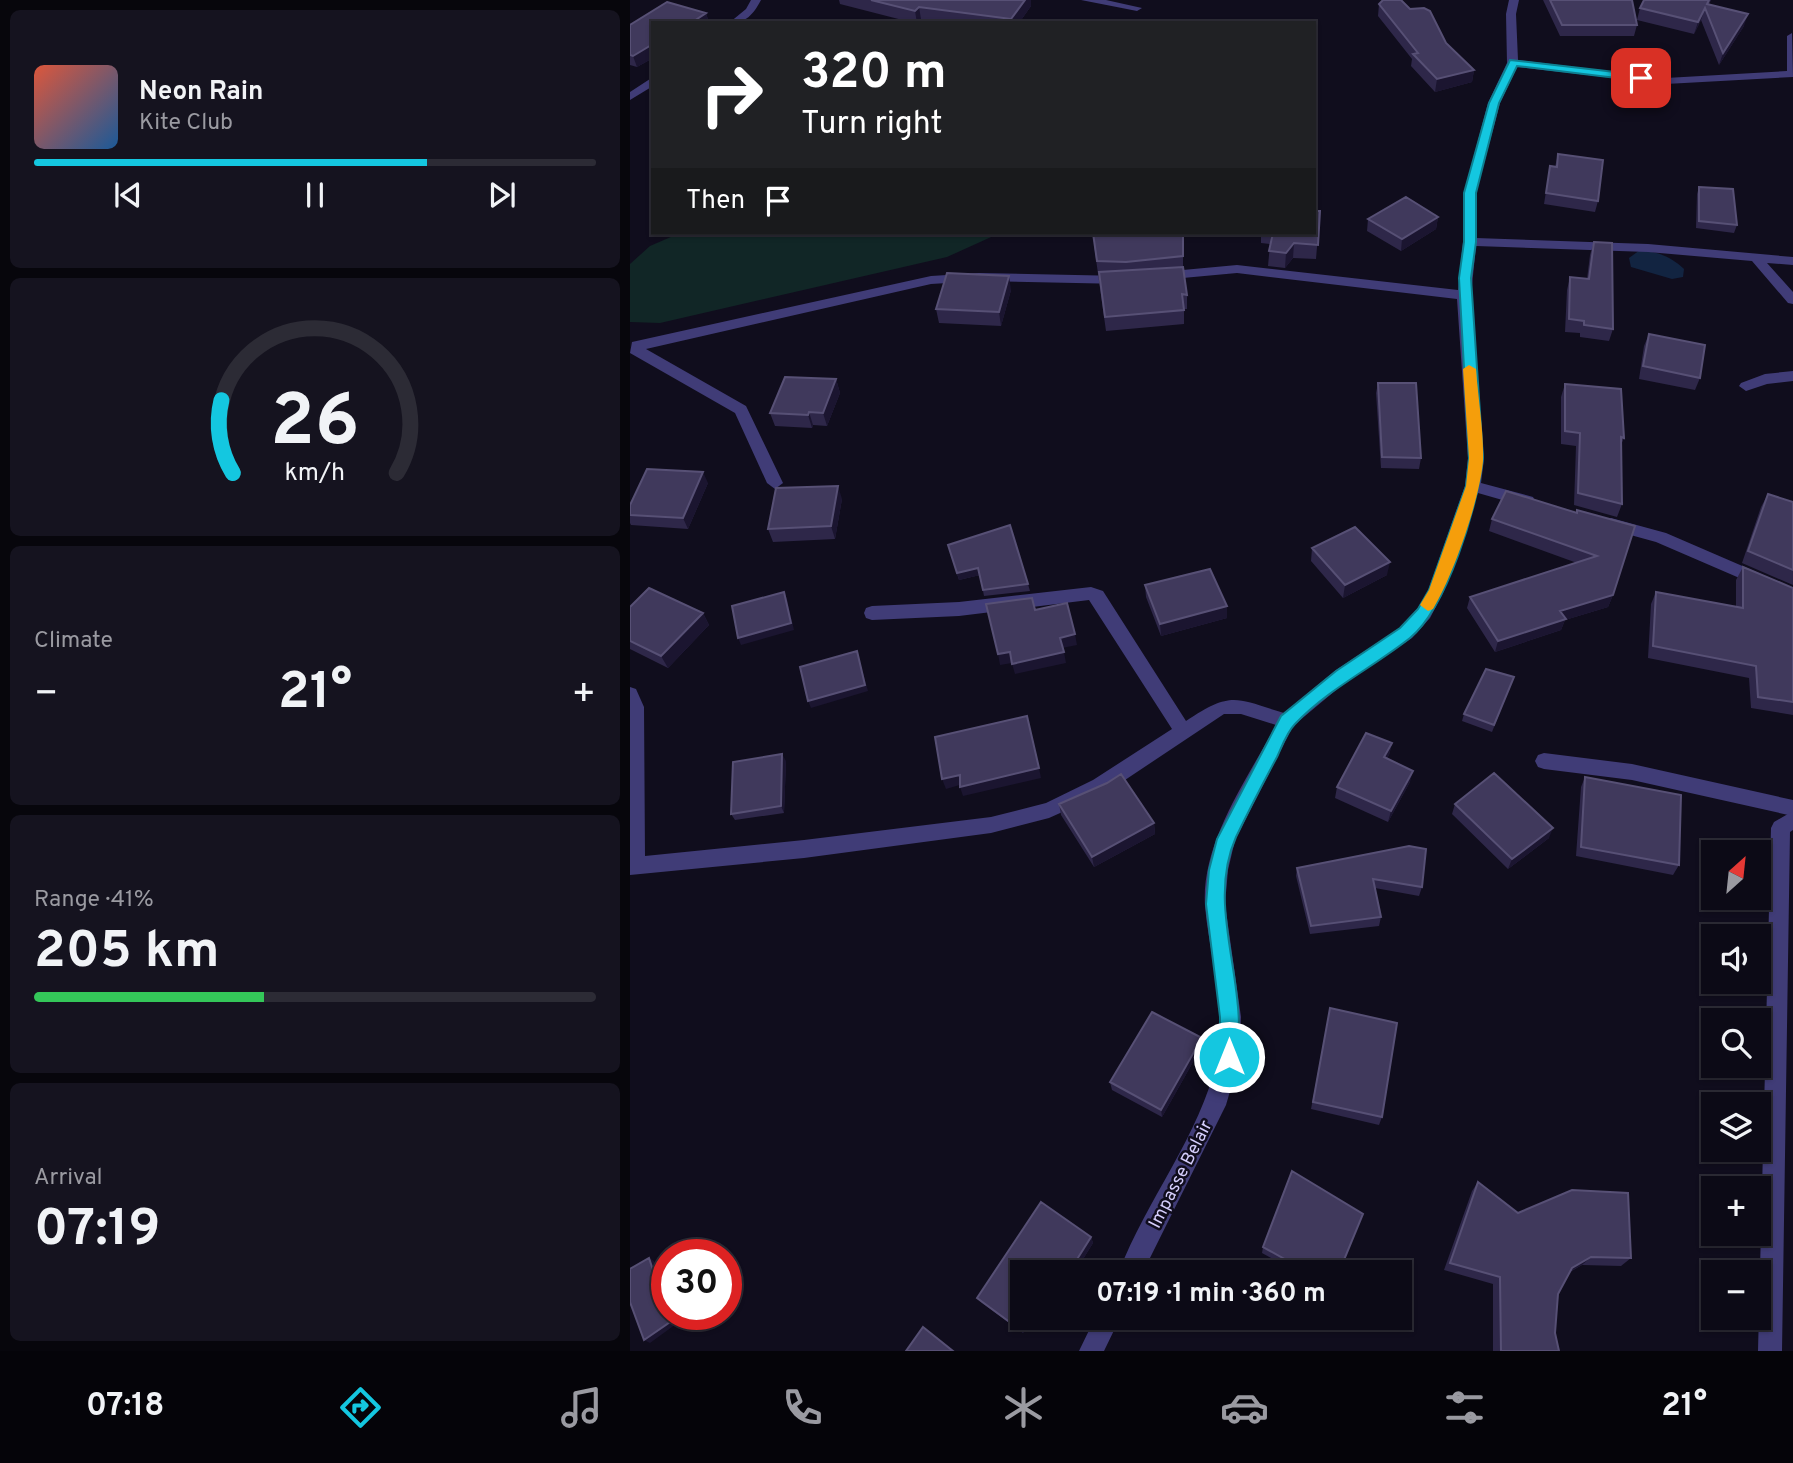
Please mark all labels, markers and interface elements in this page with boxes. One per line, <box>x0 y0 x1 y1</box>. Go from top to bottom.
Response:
text: 320 m <box>801 44 947 106</box>
pin <box>1611 48 1671 108</box>
icon: right <box>686 49 777 140</box>
icon: arrive <box>1622 59 1660 97</box>
text: Neon Rain <box>139 76 264 109</box>
text: Turn right <box>801 105 943 145</box>
text: Kite Club <box>139 109 233 138</box>
icon: previous <box>109 176 147 214</box>
icon: pause <box>296 176 334 214</box>
icon: next <box>483 176 521 214</box>
icon: arrive <box>759 182 797 220</box>
text: Then <box>686 185 745 218</box>
text: 26 <box>270 380 360 472</box>
text: km/h <box>285 458 345 490</box>
text: Climate <box>34 627 113 656</box>
text: 21° <box>278 661 352 727</box>
text: − <box>34 671 59 720</box>
text: + <box>571 671 596 720</box>
north arrow <box>1701 840 1771 910</box>
map controls <box>1701 840 1771 1330</box>
text: Range · 41% <box>34 886 154 915</box>
text: 205 km <box>34 920 219 986</box>
button: sound <box>1701 924 1771 994</box>
button: search <box>1701 1008 1771 1078</box>
position arrow <box>1192 1020 1266 1094</box>
button: layers <box>1701 1092 1771 1162</box>
street label: Impasse Belair <box>1144 1117 1218 1233</box>
text: Arrival <box>34 1164 103 1193</box>
button: + <box>1701 1176 1771 1246</box>
text: 07:19 <box>34 1198 161 1264</box>
speed limit sign: 30 <box>651 1239 742 1330</box>
button: − <box>1701 1260 1771 1330</box>
text: 07:19 · 1 min · 360 m <box>1096 1278 1326 1311</box>
icon: directions <box>336 1383 385 1432</box>
icon: music <box>557 1383 606 1432</box>
icon: phone <box>778 1383 827 1432</box>
icon: climate <box>999 1383 1048 1432</box>
icon: car <box>1220 1383 1269 1432</box>
icon: filters <box>1440 1383 1489 1432</box>
text: 07:18 <box>86 1387 164 1427</box>
text: 21° <box>1661 1387 1707 1427</box>

